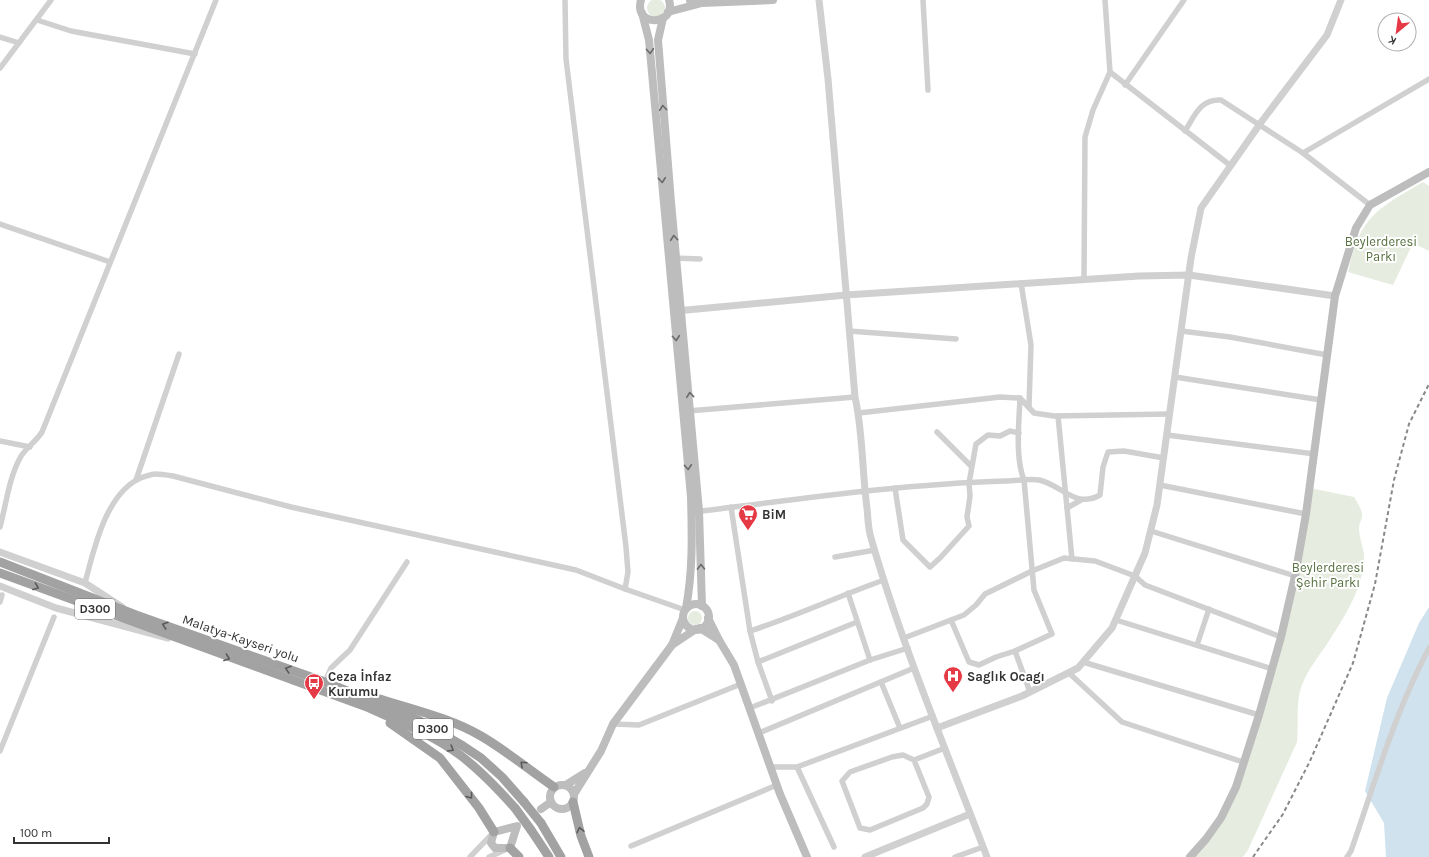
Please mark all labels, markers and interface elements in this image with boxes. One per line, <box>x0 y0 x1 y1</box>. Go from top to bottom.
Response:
north arrow <box>1377 12 1417 52</box>
text: K <box>1385 32 1399 48</box>
one-way arrow <box>646 48 655 54</box>
one-way arrow <box>659 105 668 111</box>
one-way arrow <box>657 177 666 183</box>
park label: Beylerderesi Parkı <box>1345 234 1417 264</box>
one-way arrow <box>670 235 679 241</box>
one-way arrow <box>672 335 681 341</box>
one-way arrow <box>686 392 695 398</box>
one-way arrow <box>684 464 693 470</box>
supermarket icon: BiM <box>737 503 759 531</box>
place label: BiM <box>762 507 786 522</box>
park label: Beylerderesi Şehir Parkı <box>1292 560 1364 590</box>
one-way arrow <box>697 564 705 570</box>
one-way arrow <box>33 583 40 591</box>
road number: D300 <box>75 599 115 619</box>
street label: Malatya-Kayseri yolu <box>180 611 301 666</box>
one-way arrow <box>162 622 169 630</box>
one-way arrow <box>224 653 231 661</box>
one-way arrow <box>284 665 291 673</box>
hospital icon: Saglık Ocagı <box>942 665 964 693</box>
place label: Ceza İnfaz Kurumu <box>328 668 391 699</box>
place label: Saglık Ocagı <box>967 669 1045 684</box>
bus stop icon: Ceza İnfaz Kurumu <box>303 672 325 700</box>
road number: D300 <box>413 719 453 739</box>
one-way arrow <box>447 745 454 752</box>
one-way arrow <box>520 761 528 768</box>
one-way arrow <box>465 791 472 798</box>
scale bar <box>14 819 109 845</box>
text: 100 m <box>20 826 52 840</box>
one-way arrow <box>576 827 584 833</box>

